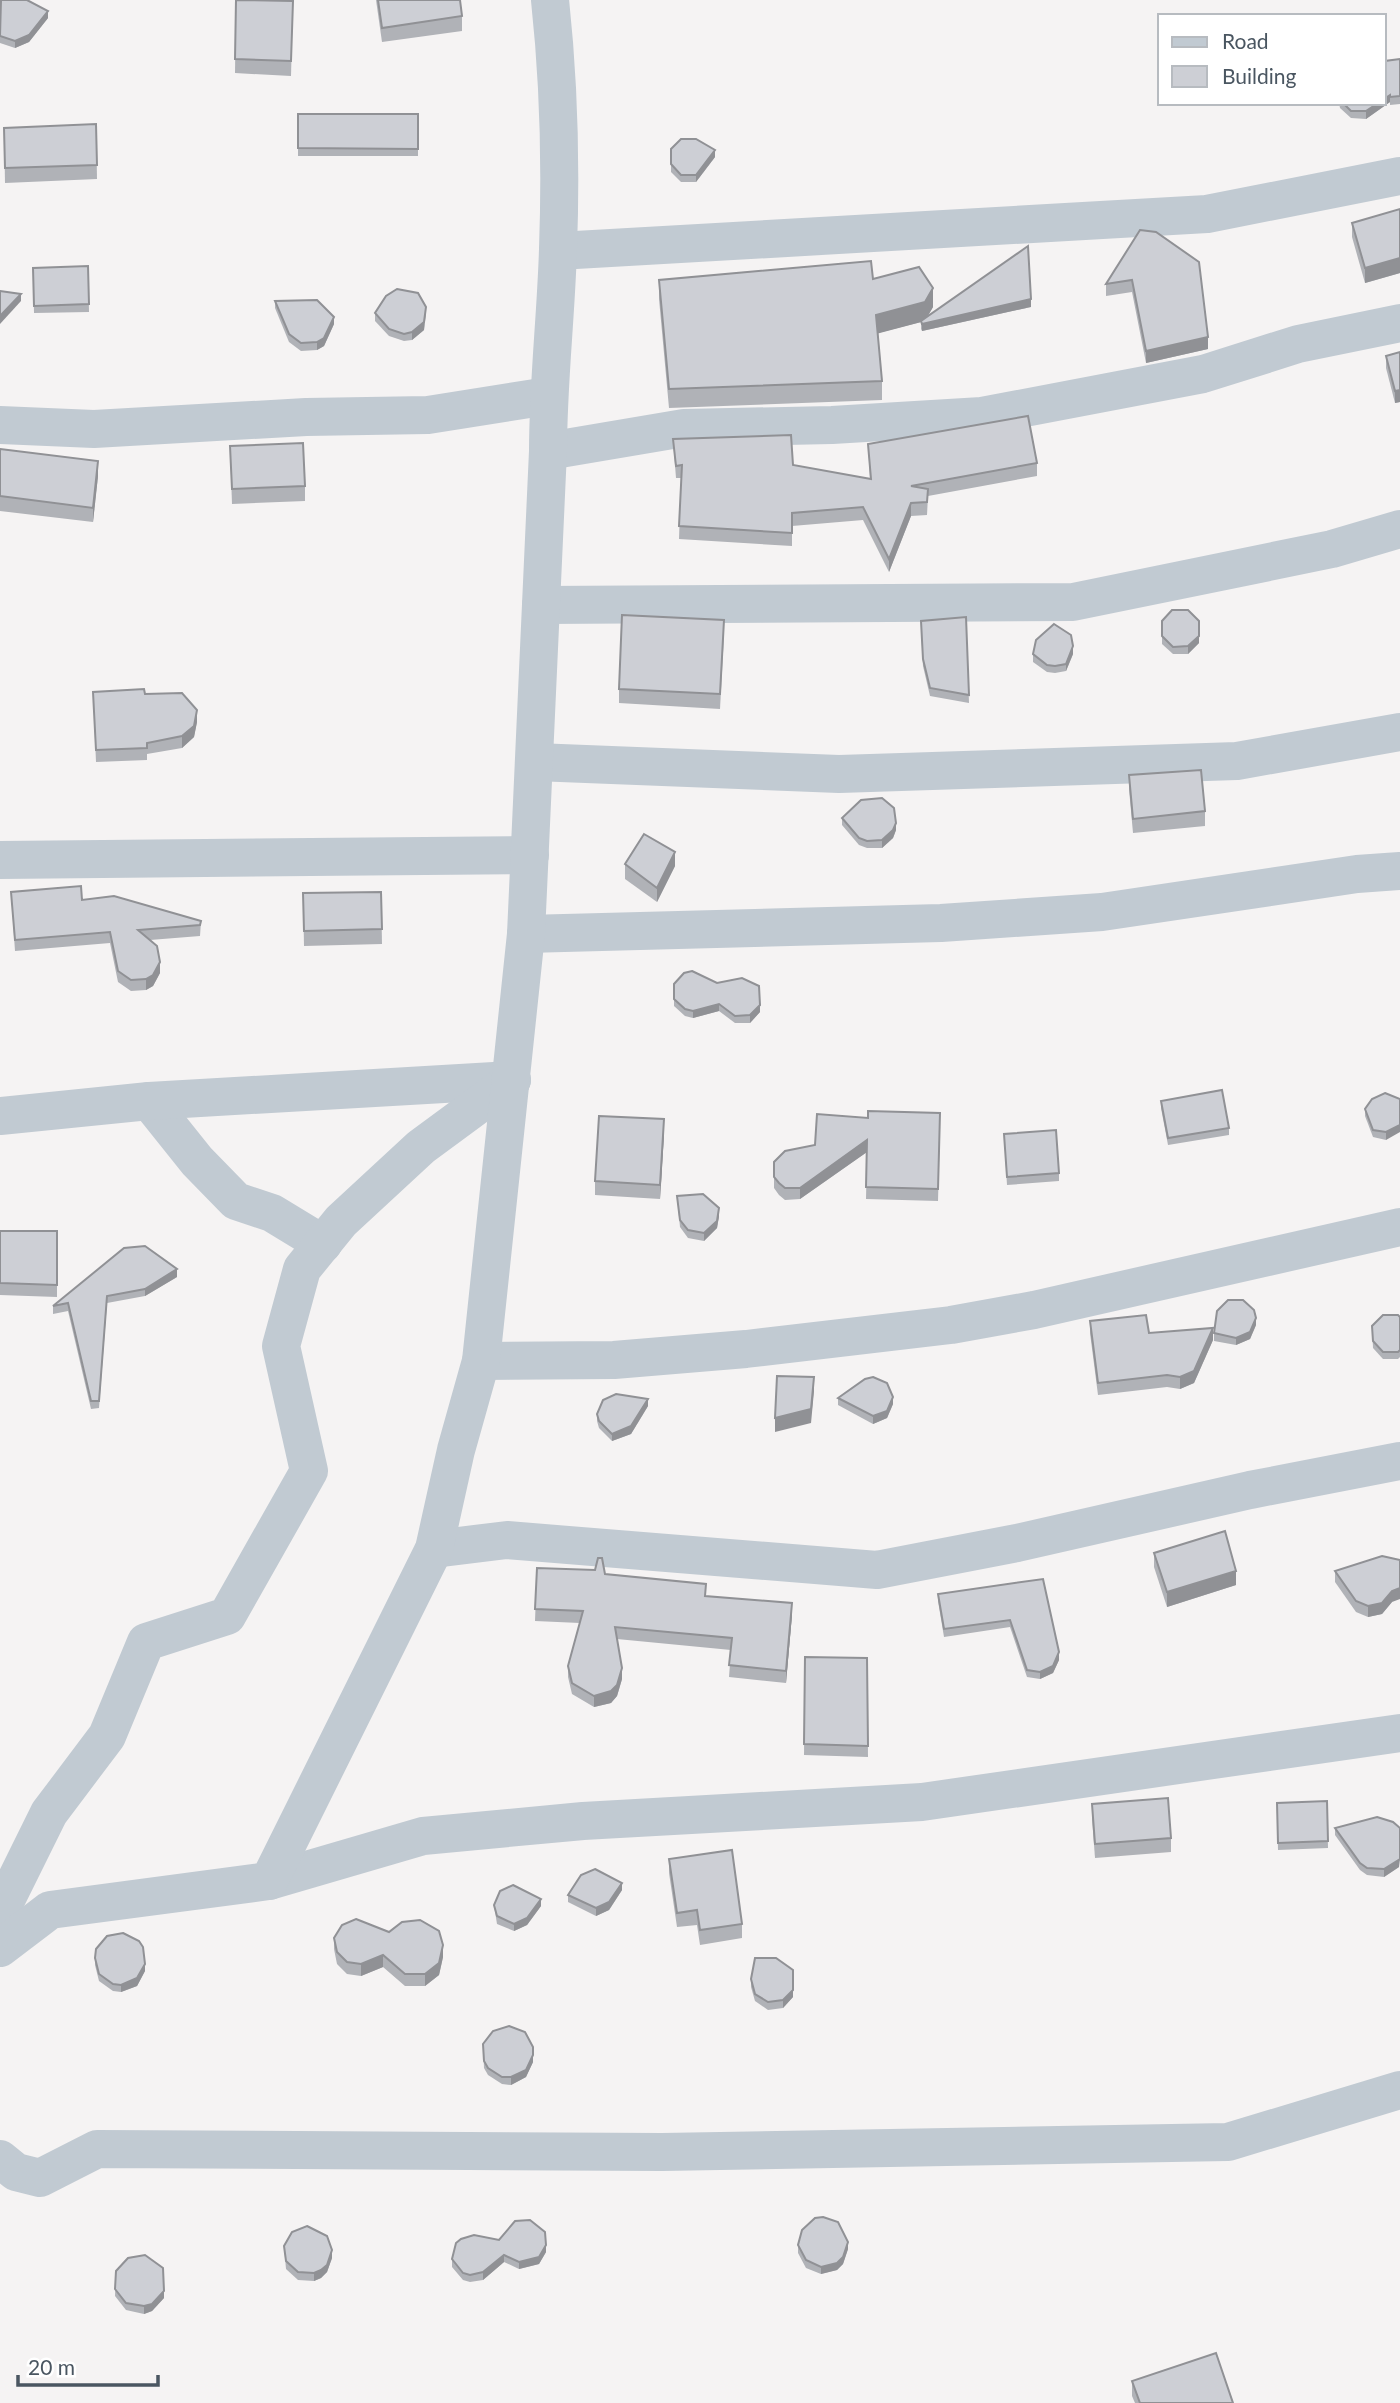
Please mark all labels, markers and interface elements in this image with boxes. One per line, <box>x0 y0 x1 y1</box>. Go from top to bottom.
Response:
legend <box>1158 14 1386 105</box>
text: Road <box>1222 28 1269 53</box>
text: Building <box>1222 63 1297 88</box>
scale bar <box>18 2344 158 2388</box>
text: 20 m <box>28 2354 75 2379</box>

